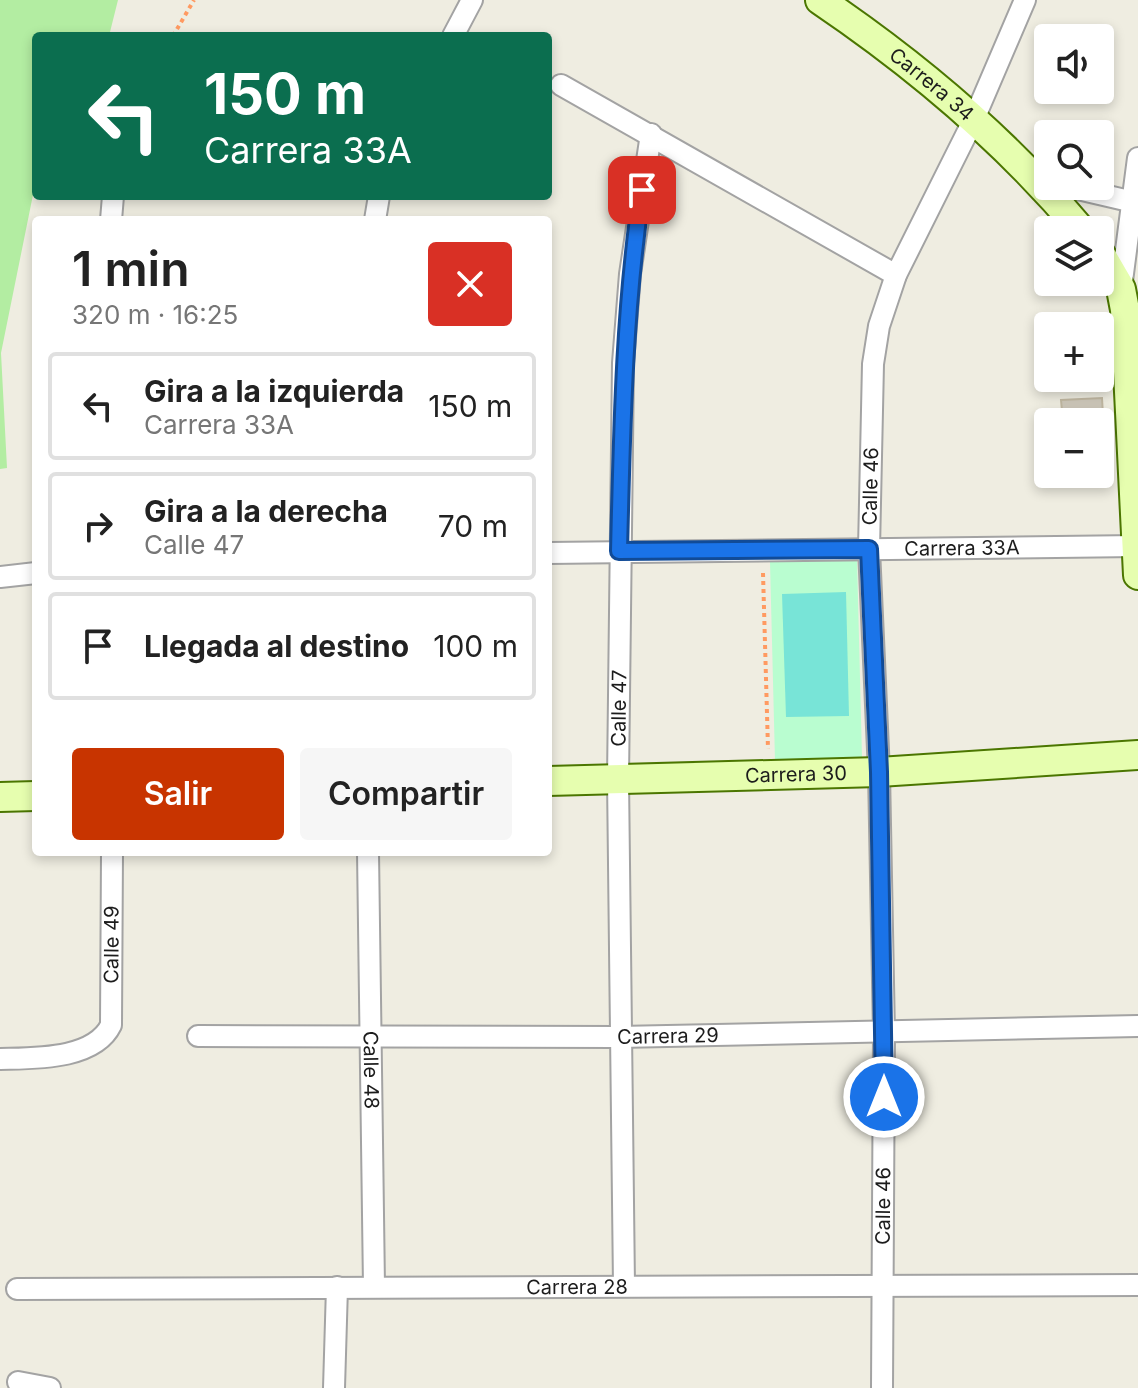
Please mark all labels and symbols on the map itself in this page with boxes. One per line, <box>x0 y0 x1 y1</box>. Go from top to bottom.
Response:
street label: Carrera 34 <box>885 42 979 126</box>
pin <box>608 156 676 224</box>
street label: Calle 46 <box>858 447 883 526</box>
street label: Carrera 33A <box>904 535 1020 561</box>
street label: Calle 47 <box>606 669 631 747</box>
street label: Carrera 30 <box>745 761 847 788</box>
street label: Calle 49 <box>99 905 124 984</box>
street label: Carrera 29 <box>617 1023 719 1049</box>
street label: Calle 48 <box>358 1031 384 1109</box>
position arrow <box>842 1055 926 1139</box>
street label: Calle 46 <box>871 1167 895 1245</box>
street label: Carrera 28 <box>526 1275 628 1299</box>

